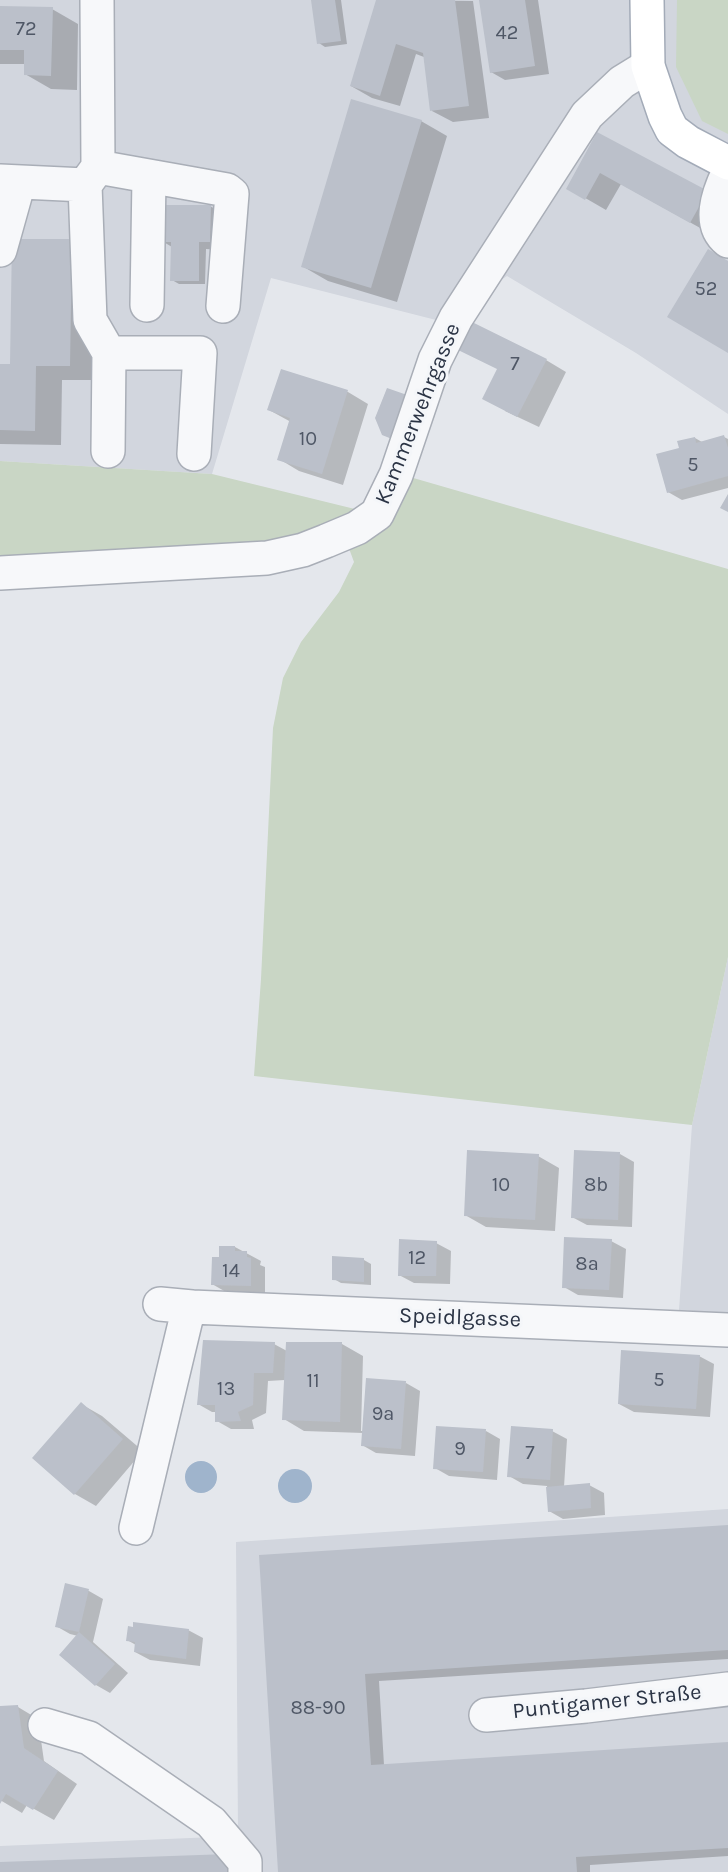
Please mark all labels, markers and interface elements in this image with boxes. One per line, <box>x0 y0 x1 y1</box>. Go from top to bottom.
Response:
house number: 72 <box>16 17 36 41</box>
house number: 42 <box>496 21 518 45</box>
house number: 52 <box>695 277 717 301</box>
street label: Kammerwehrgasse <box>370 320 466 508</box>
house number: 7 <box>510 352 520 376</box>
house number: 10 <box>299 427 317 451</box>
house number: 5 <box>687 453 699 477</box>
house number: 10 <box>492 1173 510 1197</box>
house number: 8b <box>584 1173 608 1197</box>
house number: 12 <box>408 1246 426 1270</box>
house number: 8a <box>575 1252 599 1276</box>
house number: 14 <box>222 1259 240 1283</box>
street label: Speidlgasse <box>398 1303 522 1333</box>
house number: 5 <box>653 1368 665 1392</box>
house number: 11 <box>306 1369 320 1393</box>
house number: 13 <box>217 1377 235 1401</box>
house number: 9a <box>372 1402 394 1426</box>
house number: 9 <box>454 1437 466 1461</box>
house number: 7 <box>525 1441 535 1465</box>
street label: Puntigamer Straße <box>511 1679 703 1725</box>
house number: 88-90 <box>290 1696 346 1720</box>

